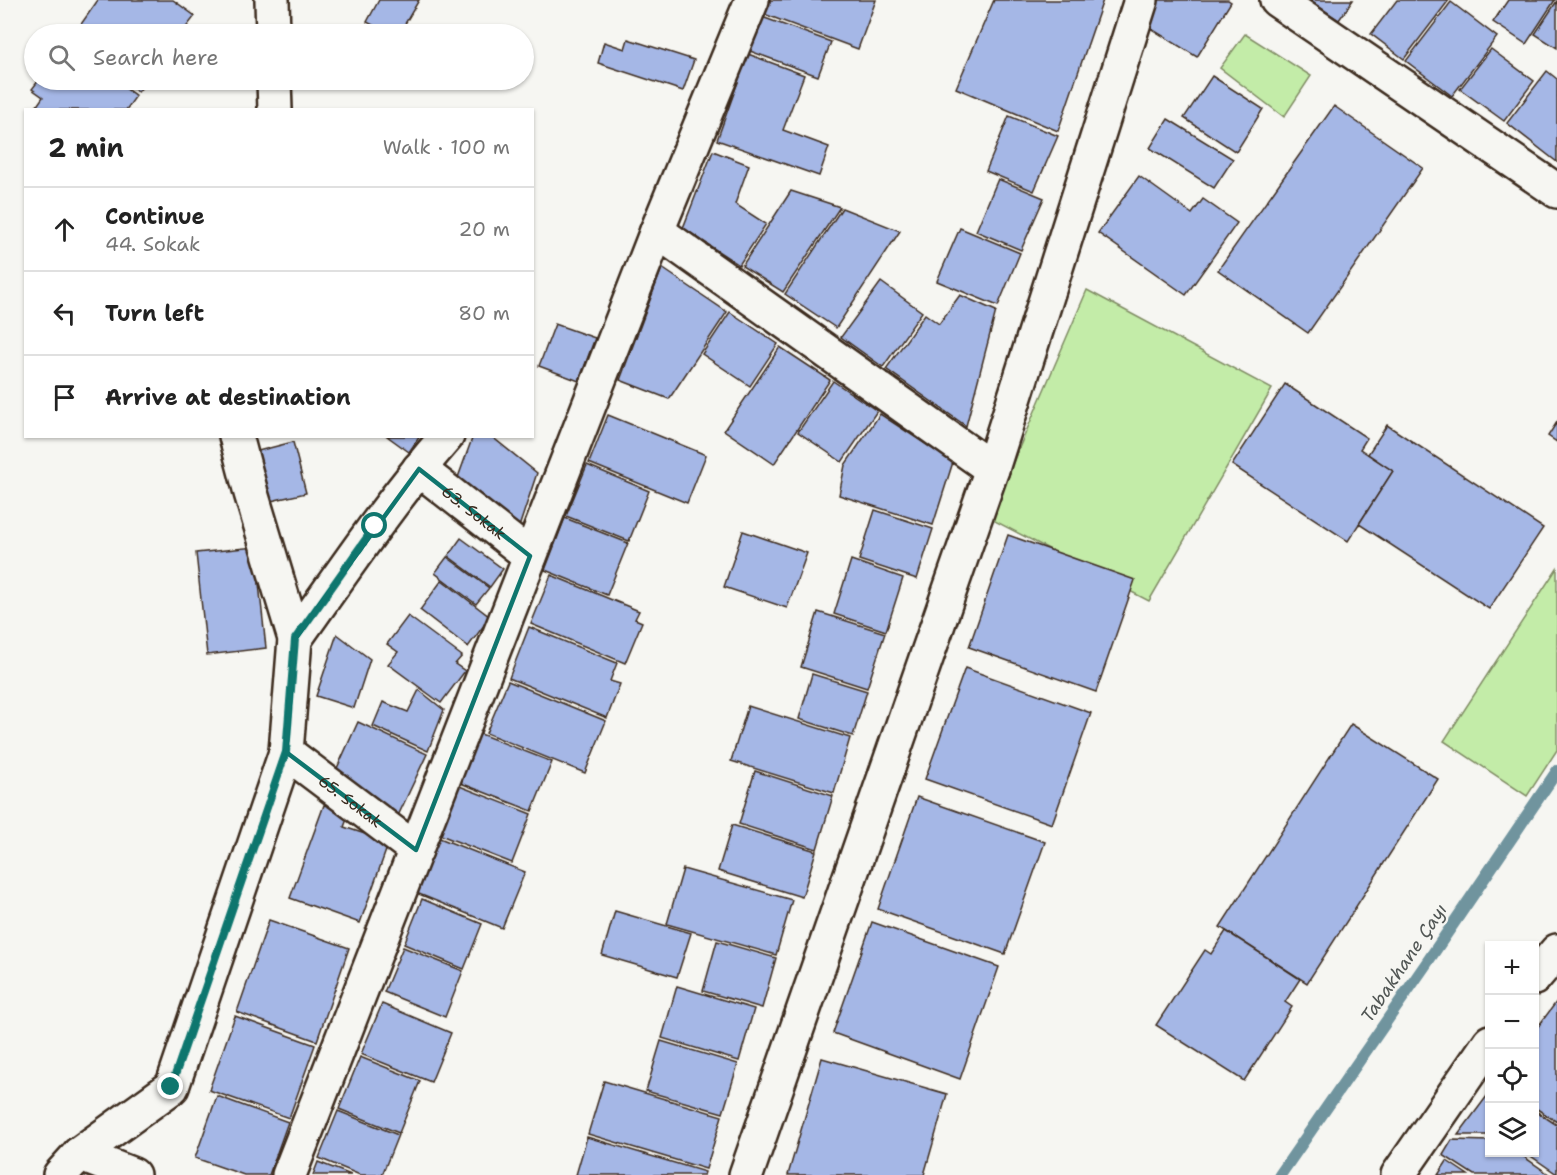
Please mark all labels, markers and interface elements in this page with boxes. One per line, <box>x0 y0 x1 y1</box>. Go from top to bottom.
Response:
search box <box>24 24 534 90</box>
icon: search <box>45 41 78 74</box>
text: Search here <box>93 43 219 72</box>
text: 2 min <box>48 130 124 165</box>
text: Walk · 100 m <box>383 134 510 160</box>
text: Continue <box>105 202 205 231</box>
icon: ahead <box>48 213 81 246</box>
text: 20 m <box>459 216 510 242</box>
text: 44. Sokak <box>105 231 201 257</box>
icon: left <box>48 297 81 330</box>
text: Turn left <box>105 299 204 328</box>
text: 80 m <box>458 300 510 326</box>
icon: arrive <box>48 381 81 414</box>
text: Arrive at destination <box>105 383 351 412</box>
street label: 63. Sokak <box>438 480 511 544</box>
route start <box>361 512 387 538</box>
street label: 65. Sokak <box>314 770 387 832</box>
water label: Tabakhane Çayı <box>1355 899 1453 1027</box>
map controls <box>1485 941 1539 1157</box>
button: + <box>1485 941 1539 995</box>
button: − <box>1485 995 1539 1049</box>
button: locate <box>1485 1049 1539 1103</box>
route end <box>157 1073 183 1099</box>
button: layers <box>1485 1103 1539 1157</box>

